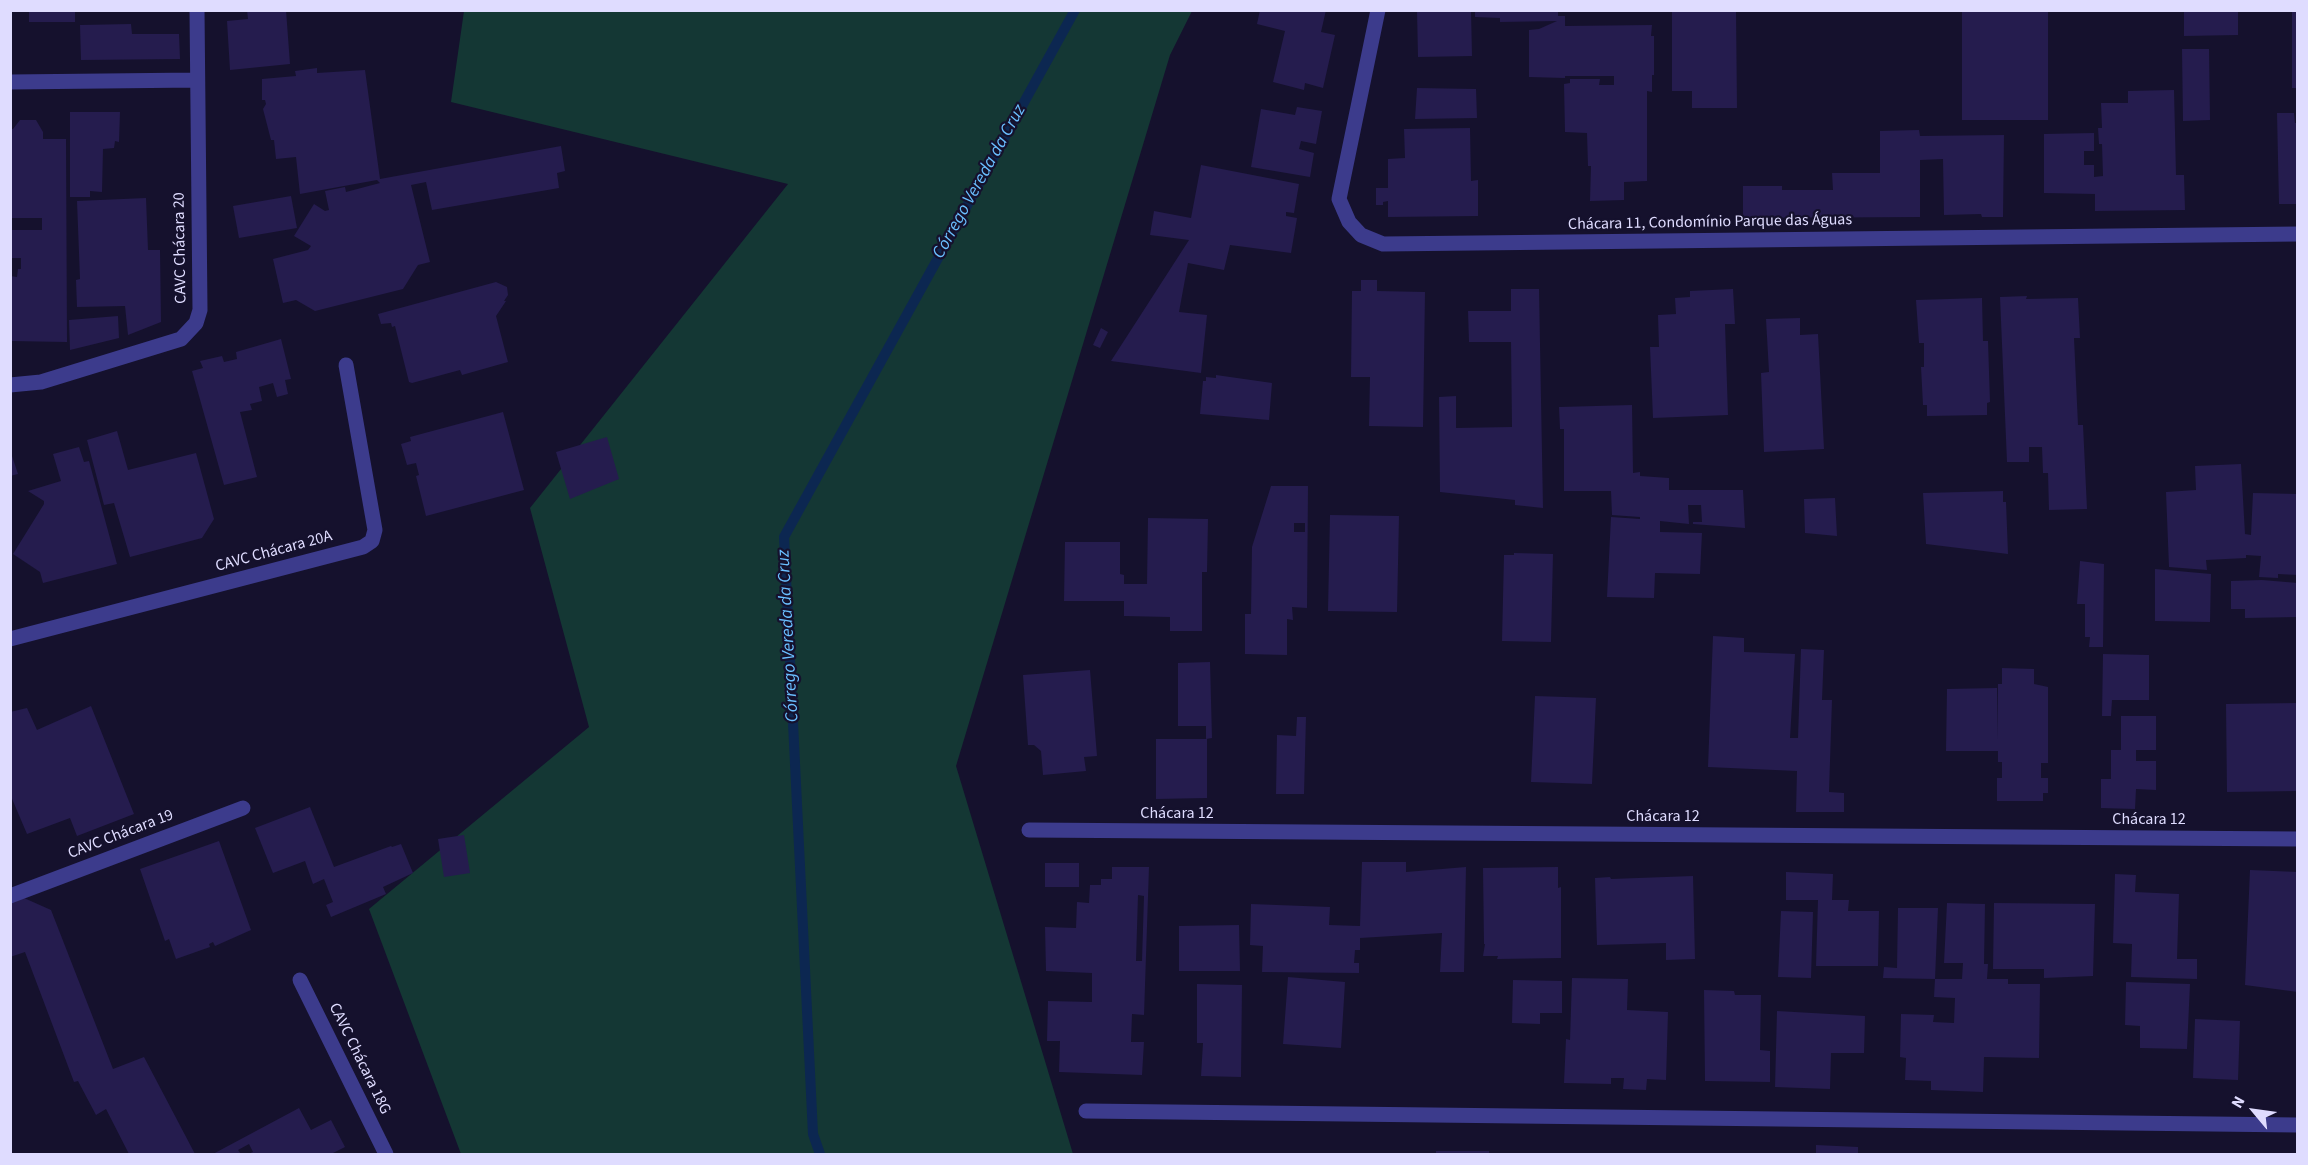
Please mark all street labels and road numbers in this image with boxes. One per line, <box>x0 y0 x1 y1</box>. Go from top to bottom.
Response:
street label: CAVC Chácara 20 <box>170 192 192 304</box>
street label: Chácara 11, Condomínio Parque das Águas <box>1568 211 1852 235</box>
street label: CAVC Chácara 20A <box>213 527 335 577</box>
street label: Chácara 12 <box>1140 804 1214 824</box>
street label: CAVC Chácara 19 <box>66 806 176 864</box>
street label: Chácara 12 <box>1626 807 1700 827</box>
street label: Chácara 12 <box>2112 810 2186 830</box>
street label: CAVC Chácara 18G <box>324 1000 394 1118</box>

